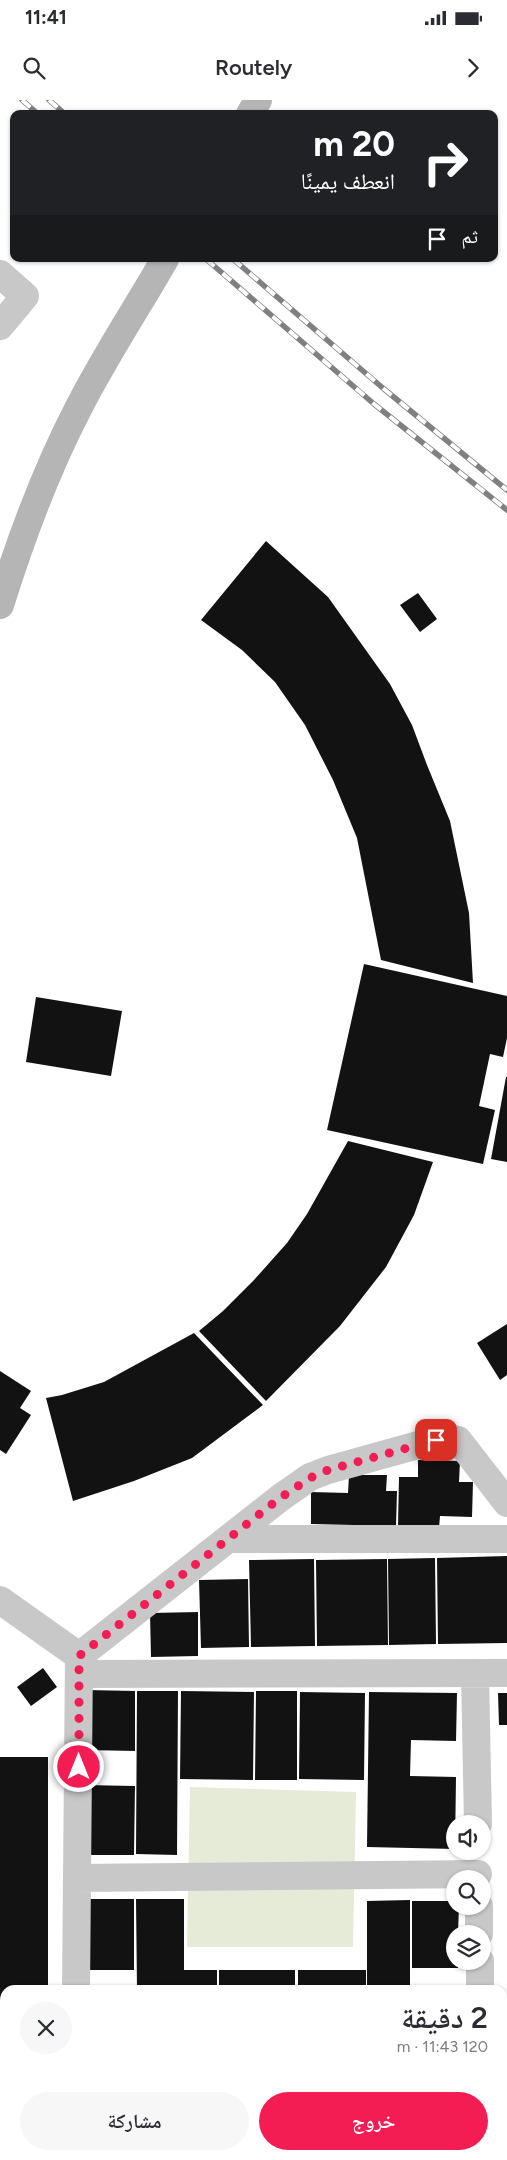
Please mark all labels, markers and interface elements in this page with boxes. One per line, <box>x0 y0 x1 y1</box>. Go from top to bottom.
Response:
text: 11:41 <box>25 6 67 29</box>
icon: search <box>20 54 48 82</box>
text: Routely <box>215 54 292 81</box>
icon: forward <box>459 54 487 82</box>
text: 20 m <box>313 123 395 165</box>
icon: right <box>413 130 478 195</box>
text: انعطف يمينًا <box>301 168 395 195</box>
icon: arrive <box>423 225 451 253</box>
text: ثم <box>461 225 478 248</box>
pin <box>415 1419 457 1461</box>
icon: arrive <box>422 1426 450 1454</box>
position arrow <box>52 1740 104 1792</box>
map controls <box>446 1815 491 1970</box>
button: sound <box>446 1815 491 1860</box>
button: search <box>446 1870 491 1915</box>
button: layers <box>446 1925 491 1970</box>
text: 2 دقيقة <box>401 1999 488 2036</box>
button: close <box>20 2002 72 2054</box>
text: 120 m · 11:43 <box>397 2037 488 2056</box>
button: مشاركة <box>20 2092 249 2150</box>
button: خروج <box>259 2092 488 2150</box>

